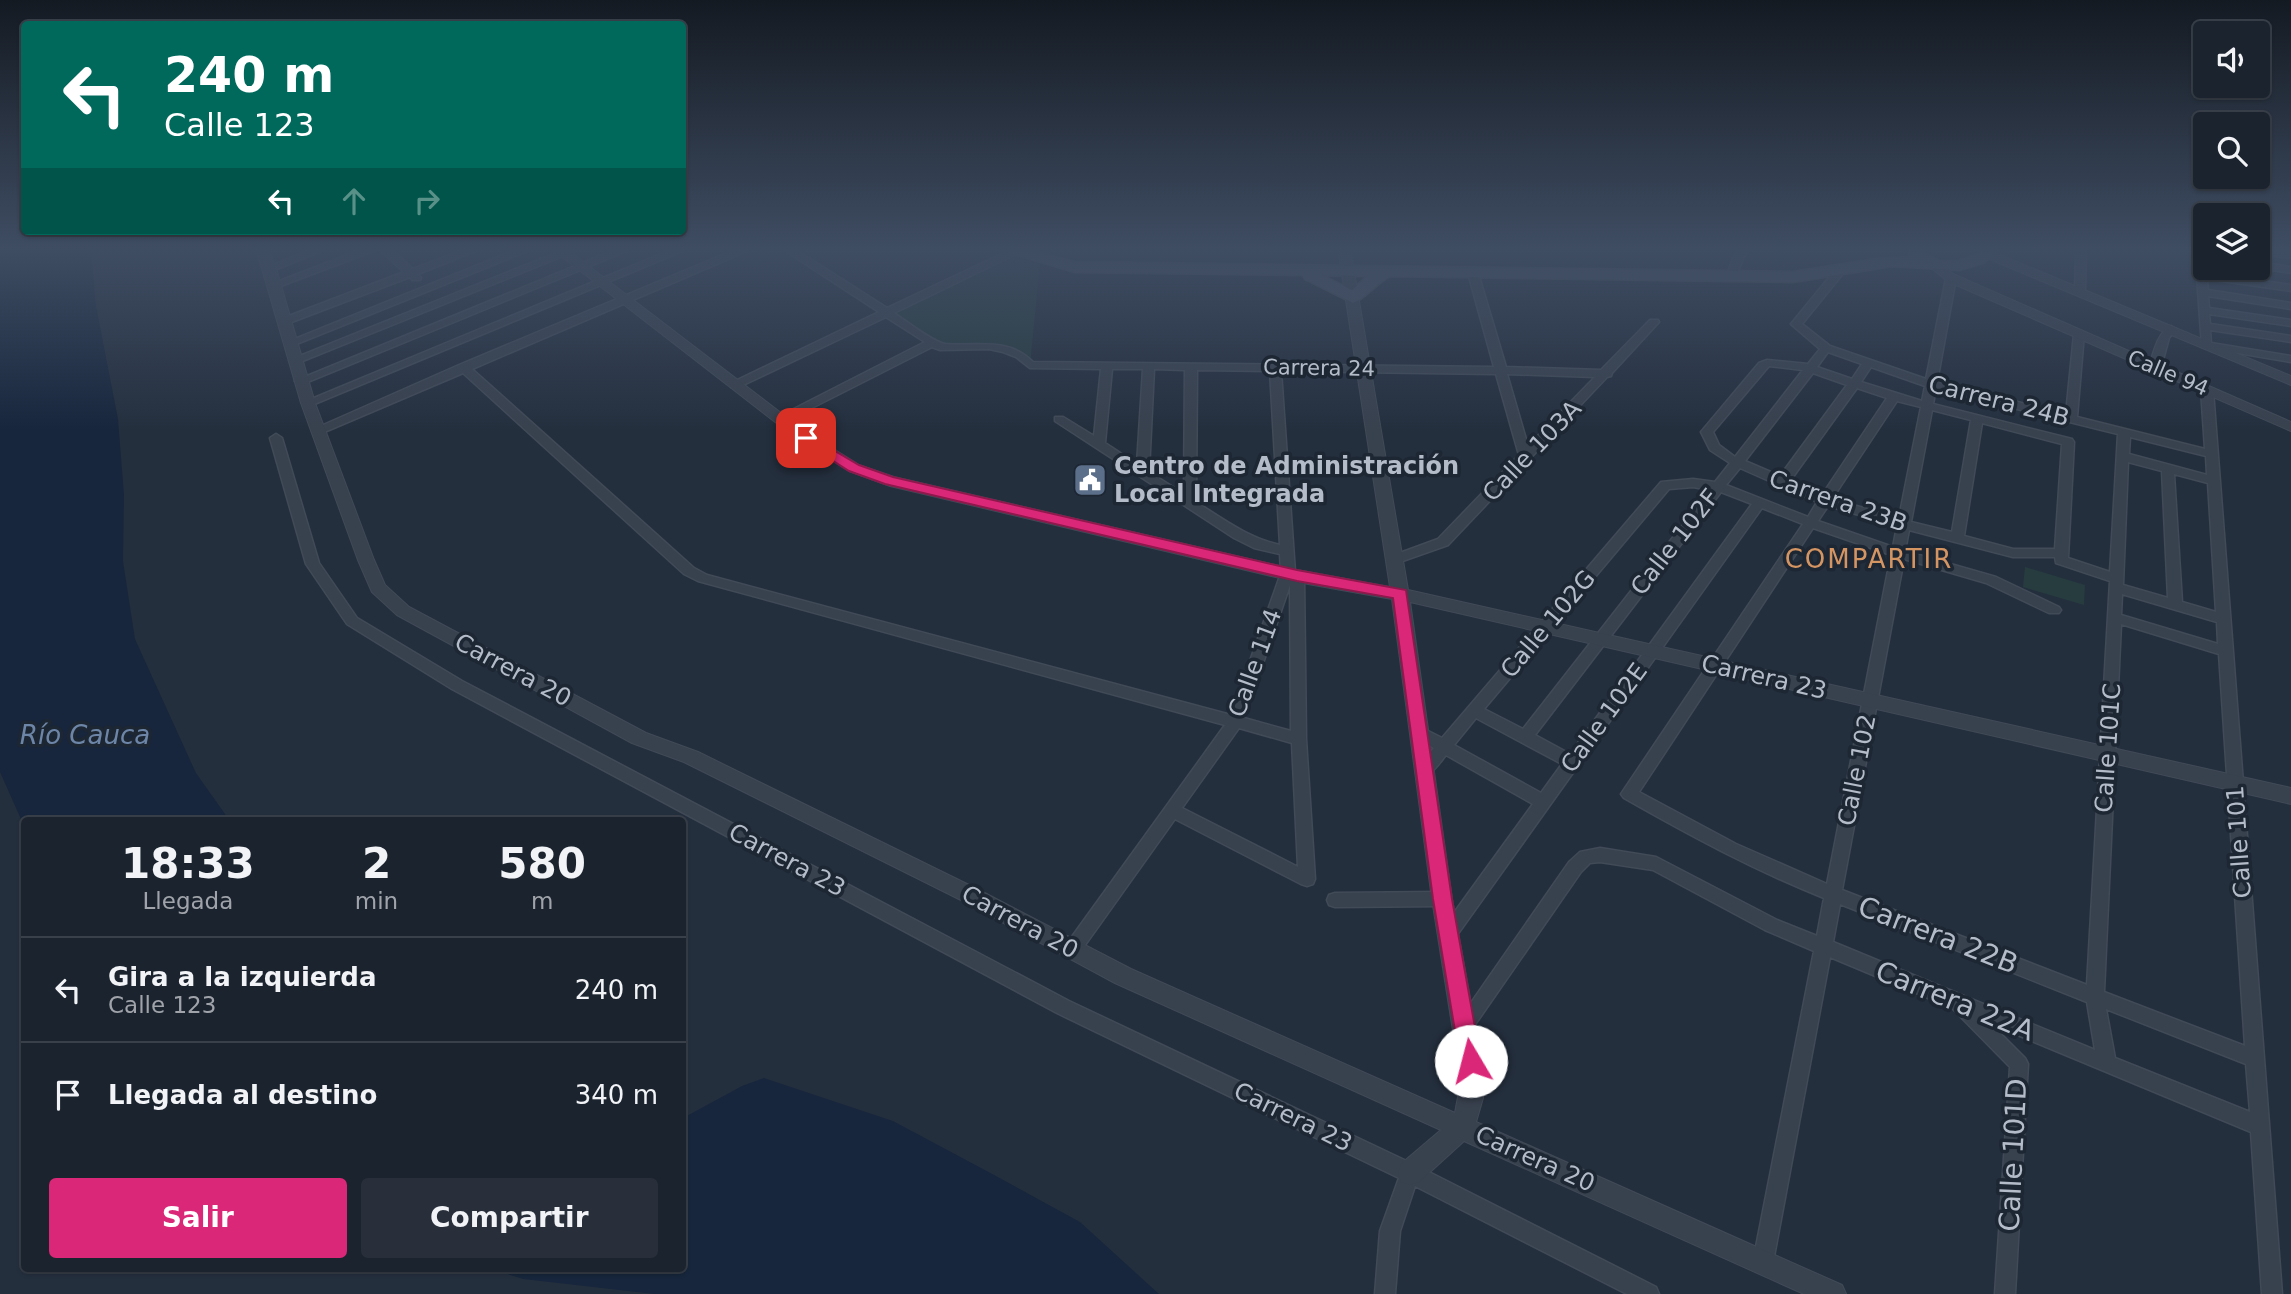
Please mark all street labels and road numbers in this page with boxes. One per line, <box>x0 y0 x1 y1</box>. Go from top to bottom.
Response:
street label: Calle 94 <box>2124 345 2212 401</box>
street label: Carrera 24 <box>1263 355 1375 381</box>
street label: Carrera 24B <box>1926 370 2072 432</box>
street label: Calle 103A <box>1477 394 1587 507</box>
street label: Carrera 23B <box>1765 464 1911 538</box>
street label: Calle 102F <box>1625 483 1725 601</box>
street label: Calle 102G <box>1495 565 1601 683</box>
street label: Calle 114 <box>1223 605 1287 721</box>
street label: Carrera 20 <box>450 628 576 712</box>
street label: Carrera 23 <box>1699 649 1829 705</box>
street label: Calle 102E <box>1555 658 1653 778</box>
street label: Calle 101C <box>2090 682 2126 814</box>
street label: Calle 102 <box>1832 712 1882 828</box>
street label: Calle 101 <box>2221 785 2257 899</box>
street label: Carrera 23 <box>724 818 850 902</box>
street label: Carrera 20 <box>957 880 1083 964</box>
street label: Carrera 22B <box>1854 889 2022 981</box>
street label: Carrera 22A <box>1871 954 2039 1048</box>
street label: Carrera 23 <box>1229 1076 1357 1158</box>
street label: Calle 101D <box>1993 1078 2033 1232</box>
street label: Carrera 20 <box>1471 1120 1599 1198</box>

